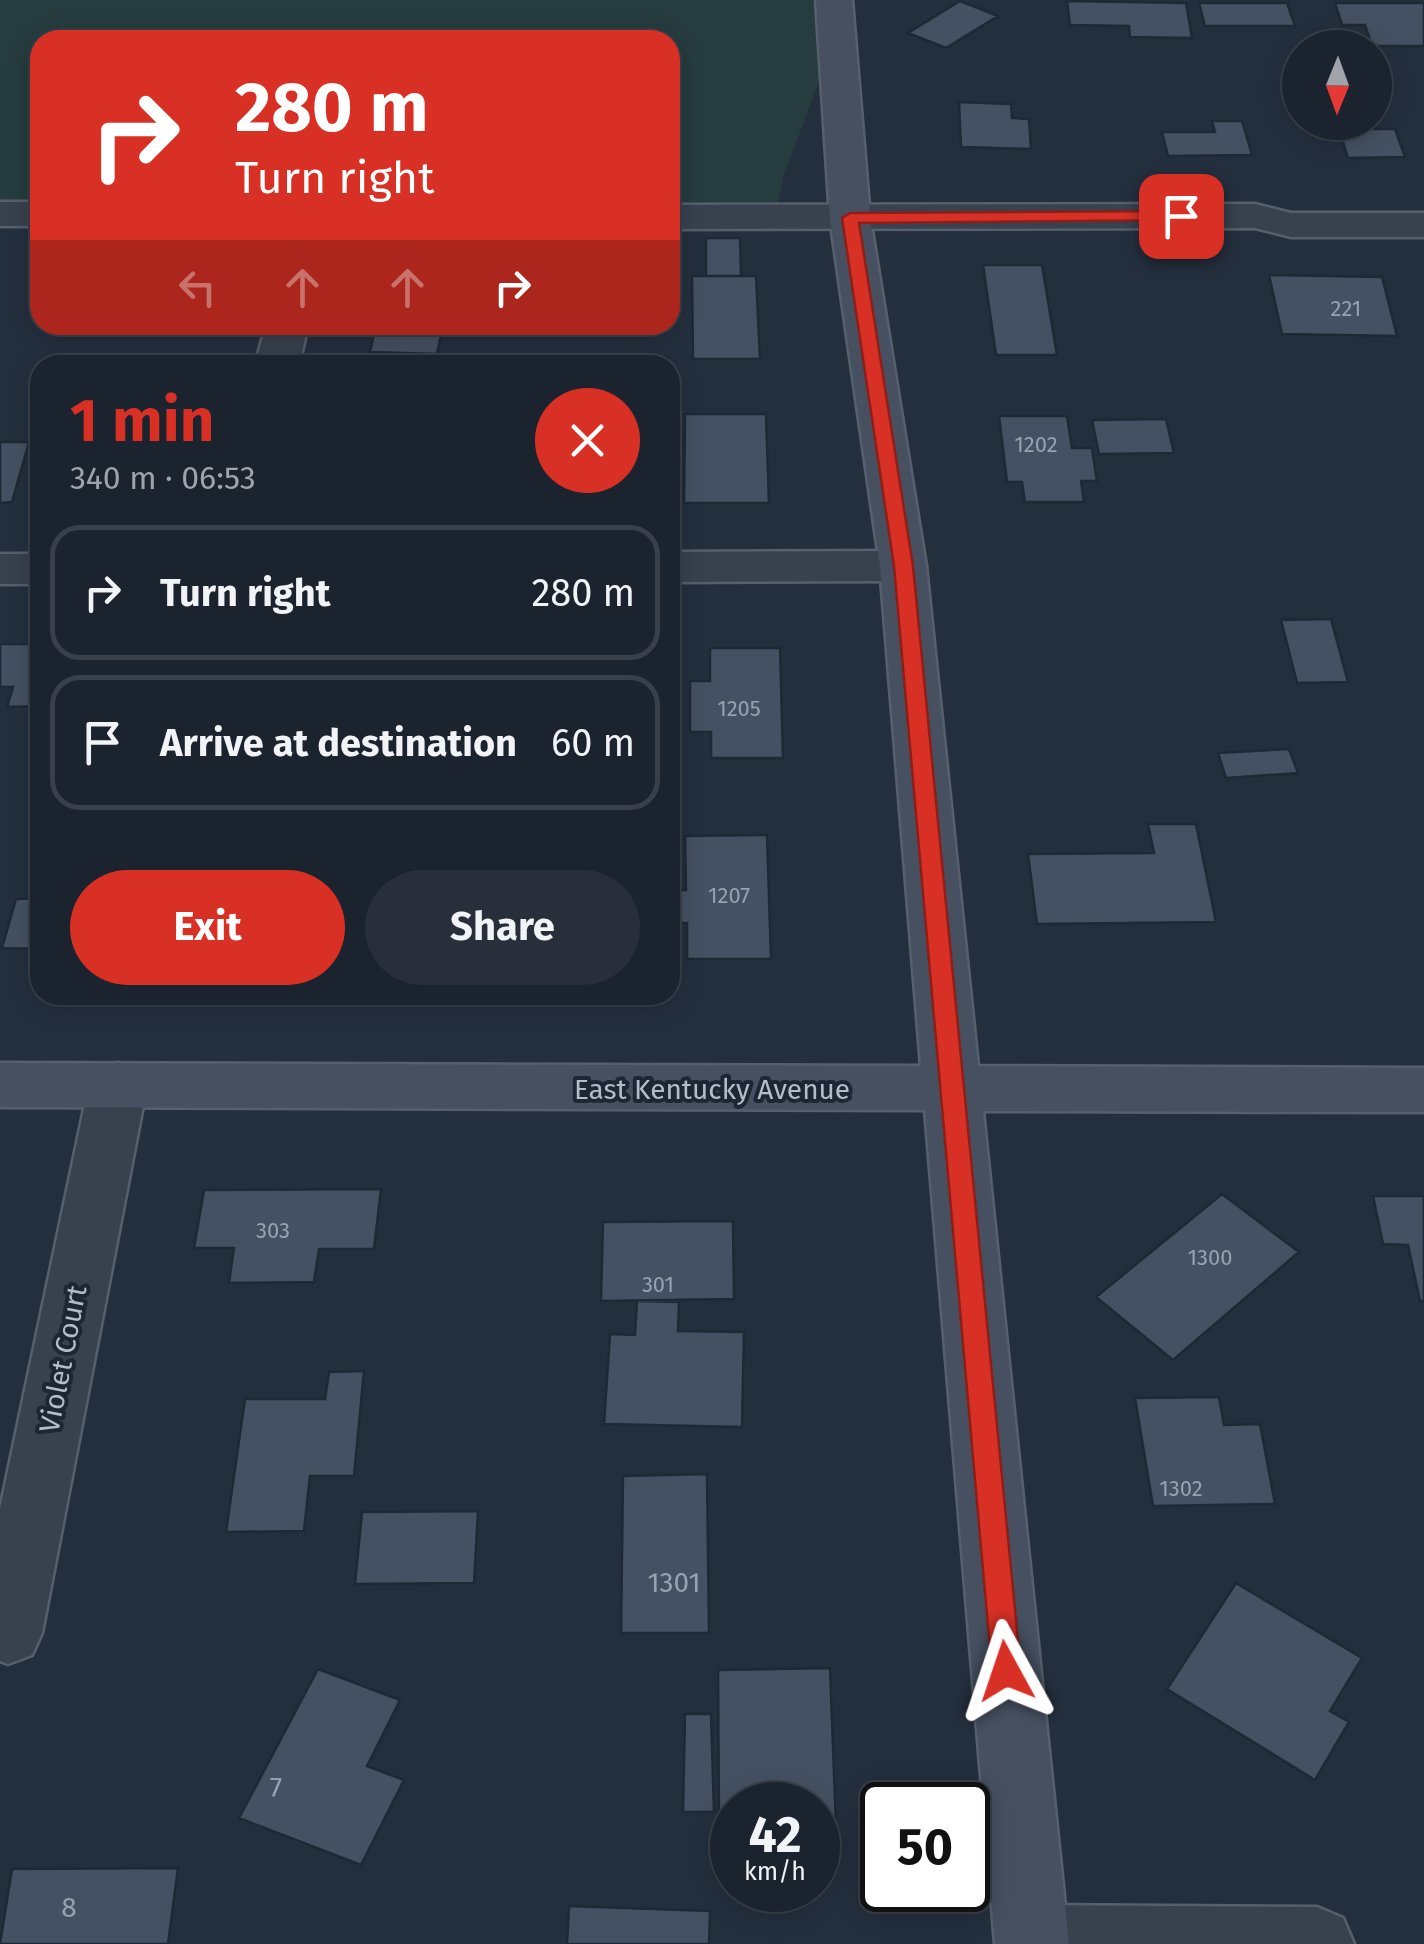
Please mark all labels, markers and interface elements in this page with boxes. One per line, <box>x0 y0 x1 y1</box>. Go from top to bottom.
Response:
north arrow <box>1282 30 1392 140</box>
map controls <box>1282 30 1392 140</box>
text: 280 m <box>235 66 429 150</box>
icon: right <box>70 70 200 200</box>
text: Turn right <box>235 151 434 205</box>
pin <box>1139 174 1224 259</box>
icon: arrive <box>1154 189 1209 244</box>
icon: left <box>170 260 225 315</box>
icon: ahead <box>275 260 330 315</box>
icon: ahead <box>380 260 435 315</box>
icon: right <box>485 260 540 315</box>
house number: 221 <box>1331 295 1361 322</box>
text: 1 min <box>70 385 214 457</box>
button: close <box>535 388 640 493</box>
house number: 1202 <box>1014 431 1058 458</box>
text: 340 m · 06:53 <box>70 459 256 497</box>
icon: right <box>75 565 130 620</box>
text: Turn right <box>160 570 330 616</box>
text: 280 m <box>531 570 635 616</box>
house number: 1205 <box>717 695 761 722</box>
icon: arrive <box>75 715 130 770</box>
text: Arrive at destination <box>160 720 517 766</box>
text: 60 m <box>551 720 635 766</box>
button: Exit <box>70 870 345 985</box>
button: Share <box>365 870 640 985</box>
house number: 1207 <box>708 882 750 909</box>
street label: East Kentucky Avenue <box>574 1073 850 1106</box>
house number: 303 <box>256 1217 290 1244</box>
house number: 1300 <box>1187 1244 1233 1271</box>
house number: 301 <box>642 1271 674 1298</box>
street label: Violet Court <box>33 1282 94 1435</box>
house number: 1302 <box>1159 1475 1203 1502</box>
house number: 1301 <box>647 1566 701 1599</box>
position arrow <box>954 1619 1058 1723</box>
house number: 7 <box>270 1771 282 1804</box>
speed limit sign: 50 <box>860 1782 990 1912</box>
text: 42 <box>748 1805 802 1865</box>
text: km/h <box>744 1857 806 1887</box>
house number: 8 <box>61 1891 77 1924</box>

